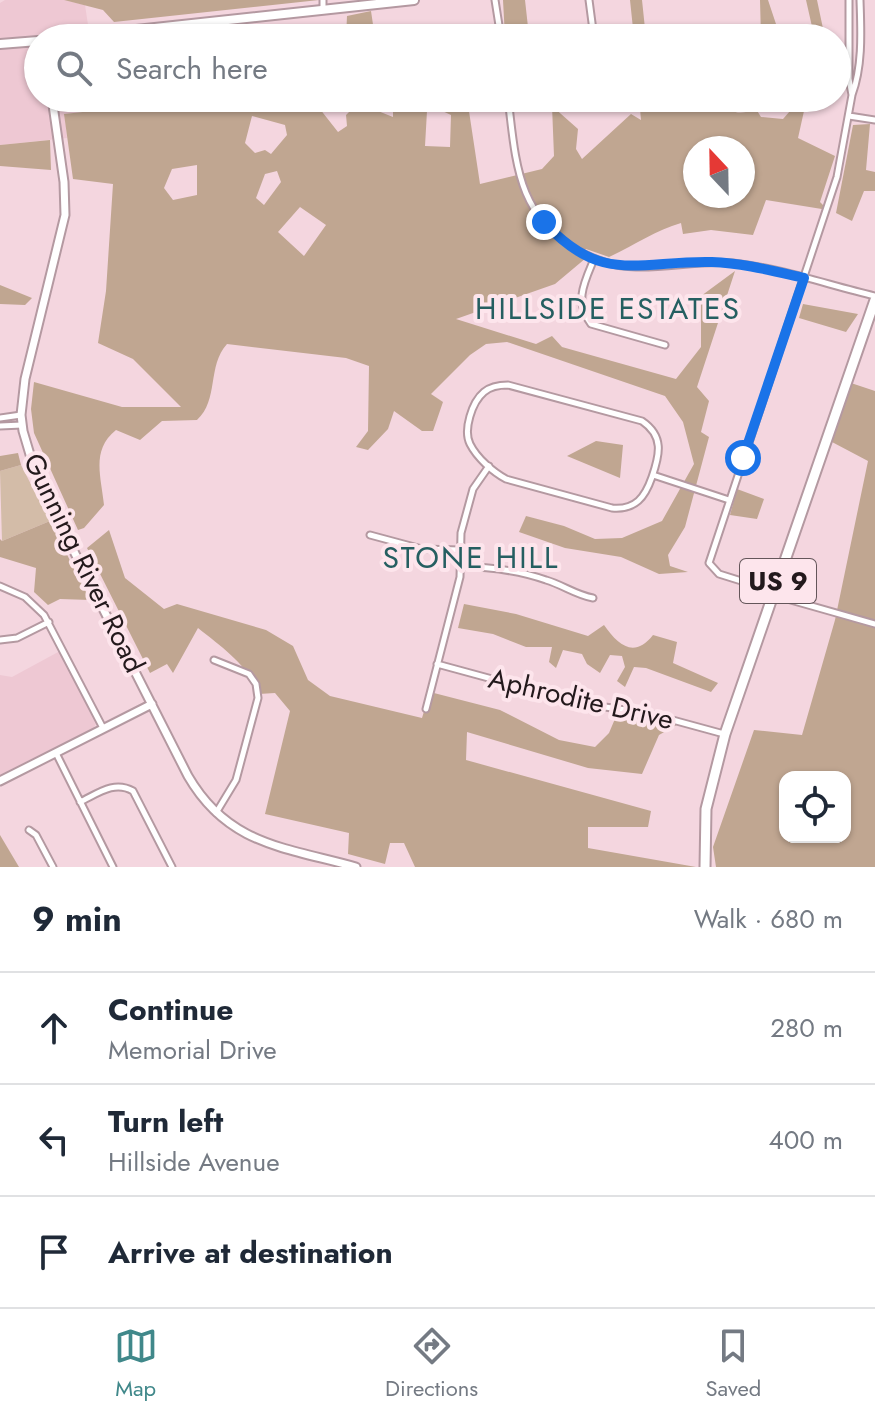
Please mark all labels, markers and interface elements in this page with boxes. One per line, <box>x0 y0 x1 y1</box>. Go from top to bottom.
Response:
search box <box>24 24 851 112</box>
icon: search <box>52 46 96 90</box>
text: Search here <box>116 47 268 90</box>
north arrow <box>683 136 755 208</box>
route end <box>526 204 562 240</box>
district label: HILLSIDE ESTATES <box>475 287 741 330</box>
route start <box>725 440 761 476</box>
street label: Gunning River Road <box>13 446 155 680</box>
district label: STONE HILL <box>382 536 560 579</box>
road number: US 9 <box>740 559 816 603</box>
street label: Aphrodite Drive <box>484 658 678 740</box>
map controls <box>779 771 851 843</box>
button: locate <box>779 771 851 843</box>
text: 9 min <box>32 895 122 944</box>
text: Walk · 680 m <box>694 900 843 938</box>
text: Continue <box>108 988 234 1031</box>
icon: ahead <box>32 1006 76 1050</box>
text: 280 m <box>770 1009 843 1047</box>
text: Memorial Drive <box>108 1031 277 1069</box>
text: Turn left <box>108 1100 223 1143</box>
icon: left <box>32 1118 76 1162</box>
text: 400 m <box>769 1121 843 1159</box>
text: Hillside Avenue <box>108 1143 280 1181</box>
icon: arrive <box>32 1230 76 1274</box>
text: Arrive at destination <box>108 1231 393 1274</box>
tab: Map <box>114 1324 158 1404</box>
tab: Directions <box>385 1324 478 1404</box>
tab: Saved <box>706 1324 761 1404</box>

